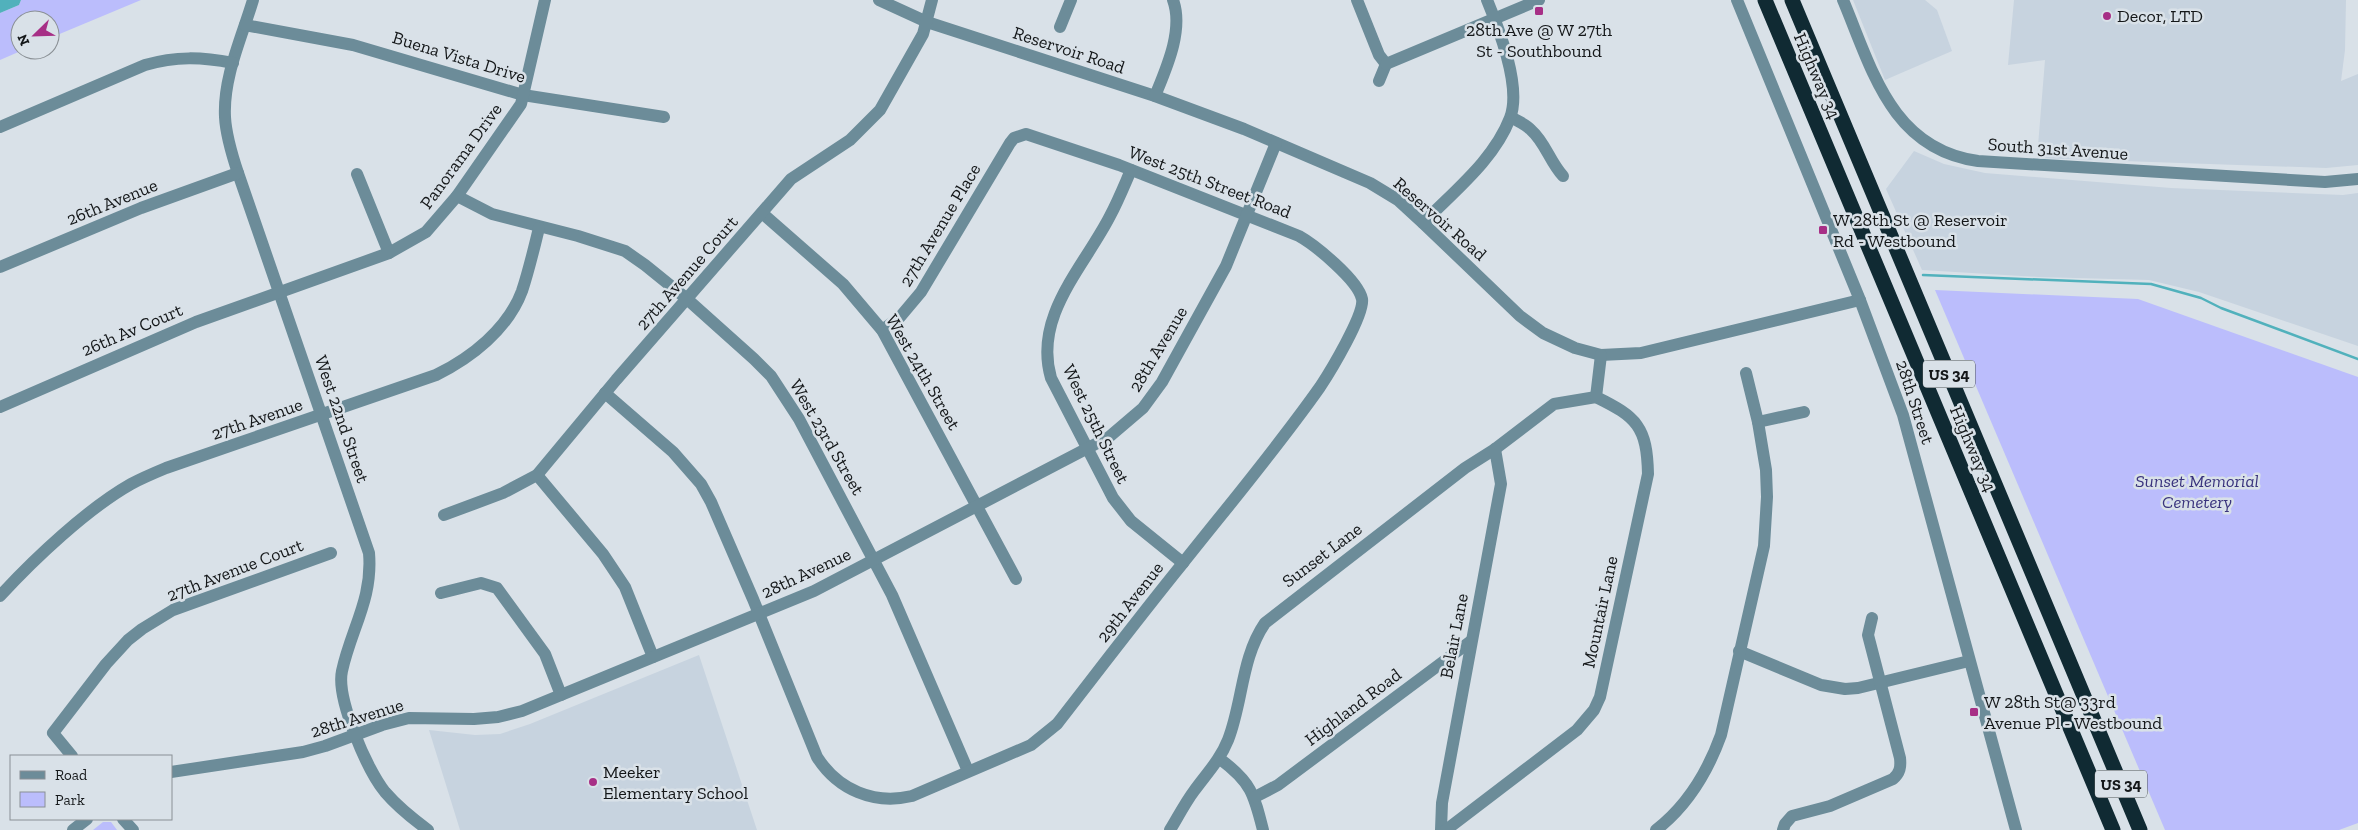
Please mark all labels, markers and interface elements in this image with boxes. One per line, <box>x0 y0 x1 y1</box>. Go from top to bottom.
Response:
marker: 28th Ave @ W 27th St - Southbound <box>1533 5 1545 17</box>
place label: Decor, LTD <box>2117 5 2203 27</box>
north arrow <box>10 10 60 60</box>
marker: Decor, LTD <box>2101 10 2113 22</box>
place label: 28th Ave @ W 27th St - Southbound <box>1466 19 1612 62</box>
street label: Reservoir Road <box>1010 22 1128 78</box>
street label: Buena Vista Drive <box>390 26 528 88</box>
street label: Highway 34 <box>1789 29 1845 123</box>
text: N <box>13 31 33 48</box>
street label: Panorama Drive <box>415 99 507 213</box>
street label: South 31st Avenue <box>1987 133 2129 165</box>
street label: West 25th Street Road <box>1126 141 1295 223</box>
street label: 27th Avenue Place <box>895 160 985 290</box>
street label: Reservoir Road <box>1389 172 1491 266</box>
street label: 26th Avenue <box>63 174 161 230</box>
place label: W 28th St @ Reservoir Rd - Westbound <box>1833 209 2008 252</box>
street label: 27th Avenue Court <box>631 211 743 335</box>
marker: W 28th St @ Reservoir Rd - Westbound <box>1817 224 1829 236</box>
street label: 26th Av Court <box>78 299 186 361</box>
street label: 28th Avenue <box>1124 302 1192 396</box>
street label: West 24th Street <box>881 310 965 434</box>
street label: West 22nd Street <box>310 352 374 486</box>
street label: 28th Street <box>1891 357 1939 447</box>
road number: US 34 <box>1923 360 1975 388</box>
street label: West 25th Street <box>1058 361 1134 487</box>
street label: West 23rd Street <box>785 375 869 499</box>
street label: 27th Avenue <box>209 393 305 445</box>
street label: Highway 34 <box>1945 402 2001 496</box>
park label: Sunset Memorial Cemetery <box>2135 470 2259 513</box>
street label: Sunset Lane <box>1278 518 1366 592</box>
street label: 27th Avenue Court <box>164 534 307 606</box>
street label: 28th Avenue <box>758 543 854 603</box>
street label: Mountair Lane <box>1577 554 1623 670</box>
street label: 29th Avenue <box>1092 557 1168 647</box>
street label: Belair Lane <box>1435 591 1473 681</box>
street label: Highland Road <box>1300 664 1406 750</box>
place label: W 28th St@ 33rd Avenue Pl - Westbound <box>1984 691 2162 734</box>
street label: 28th Avenue <box>308 693 406 743</box>
marker: W 28th St@ 33rd Avenue Pl - Westbound <box>1968 706 1980 718</box>
legend <box>10 755 172 820</box>
place label: Meeker Elementary School <box>603 761 748 804</box>
text: Road <box>55 766 88 784</box>
road number: US 34 <box>2095 771 2147 798</box>
marker: Meeker Elementary School <box>587 776 599 788</box>
text: Park <box>55 791 85 809</box>

